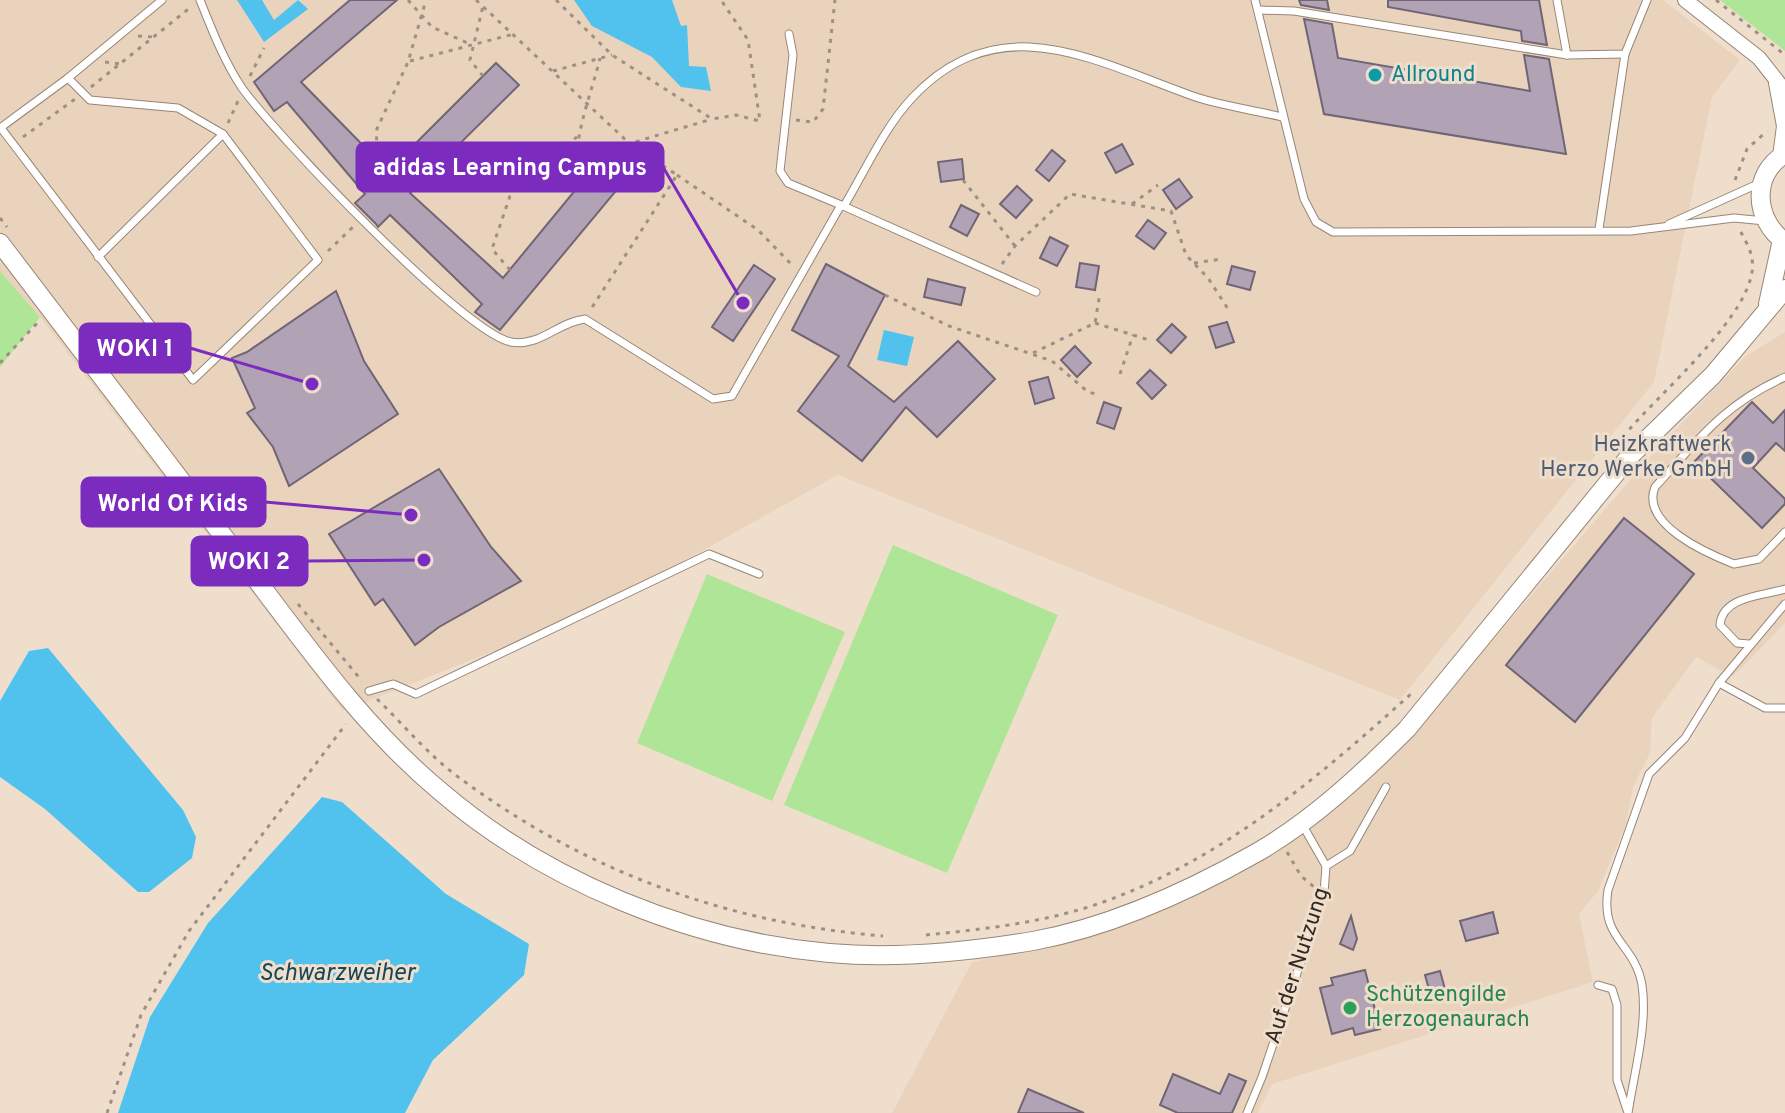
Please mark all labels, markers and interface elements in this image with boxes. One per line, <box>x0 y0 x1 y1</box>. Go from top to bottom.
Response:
place label: Allround <box>1391 62 1475 89</box>
marker: Allround <box>1366 66 1384 84</box>
callout: adidas Learning Campus <box>357 143 663 191</box>
text: adidas Learning Campus <box>373 154 647 184</box>
callout: WOKI 1 <box>80 324 190 372</box>
text: WOKI 1 <box>96 335 174 365</box>
place label: Heizkraftwerk Herzo Werke GmbH <box>1540 432 1732 484</box>
marker: Heizkraftwerk Herzo Werke GmbH <box>1739 449 1757 467</box>
callout: World Of Kids <box>82 478 265 526</box>
text: World Of Kids <box>98 490 248 520</box>
callout: WOKI 2 <box>192 537 307 585</box>
text: WOKI 2 <box>208 548 290 578</box>
street label: Auf der Nutzung <box>1260 884 1336 1048</box>
water label: Schwarzweiher <box>259 959 417 989</box>
place label: Schützengilde Herzogenaurach <box>1366 982 1530 1034</box>
marker: Schützengilde Herzogenaurach <box>1341 999 1359 1017</box>

